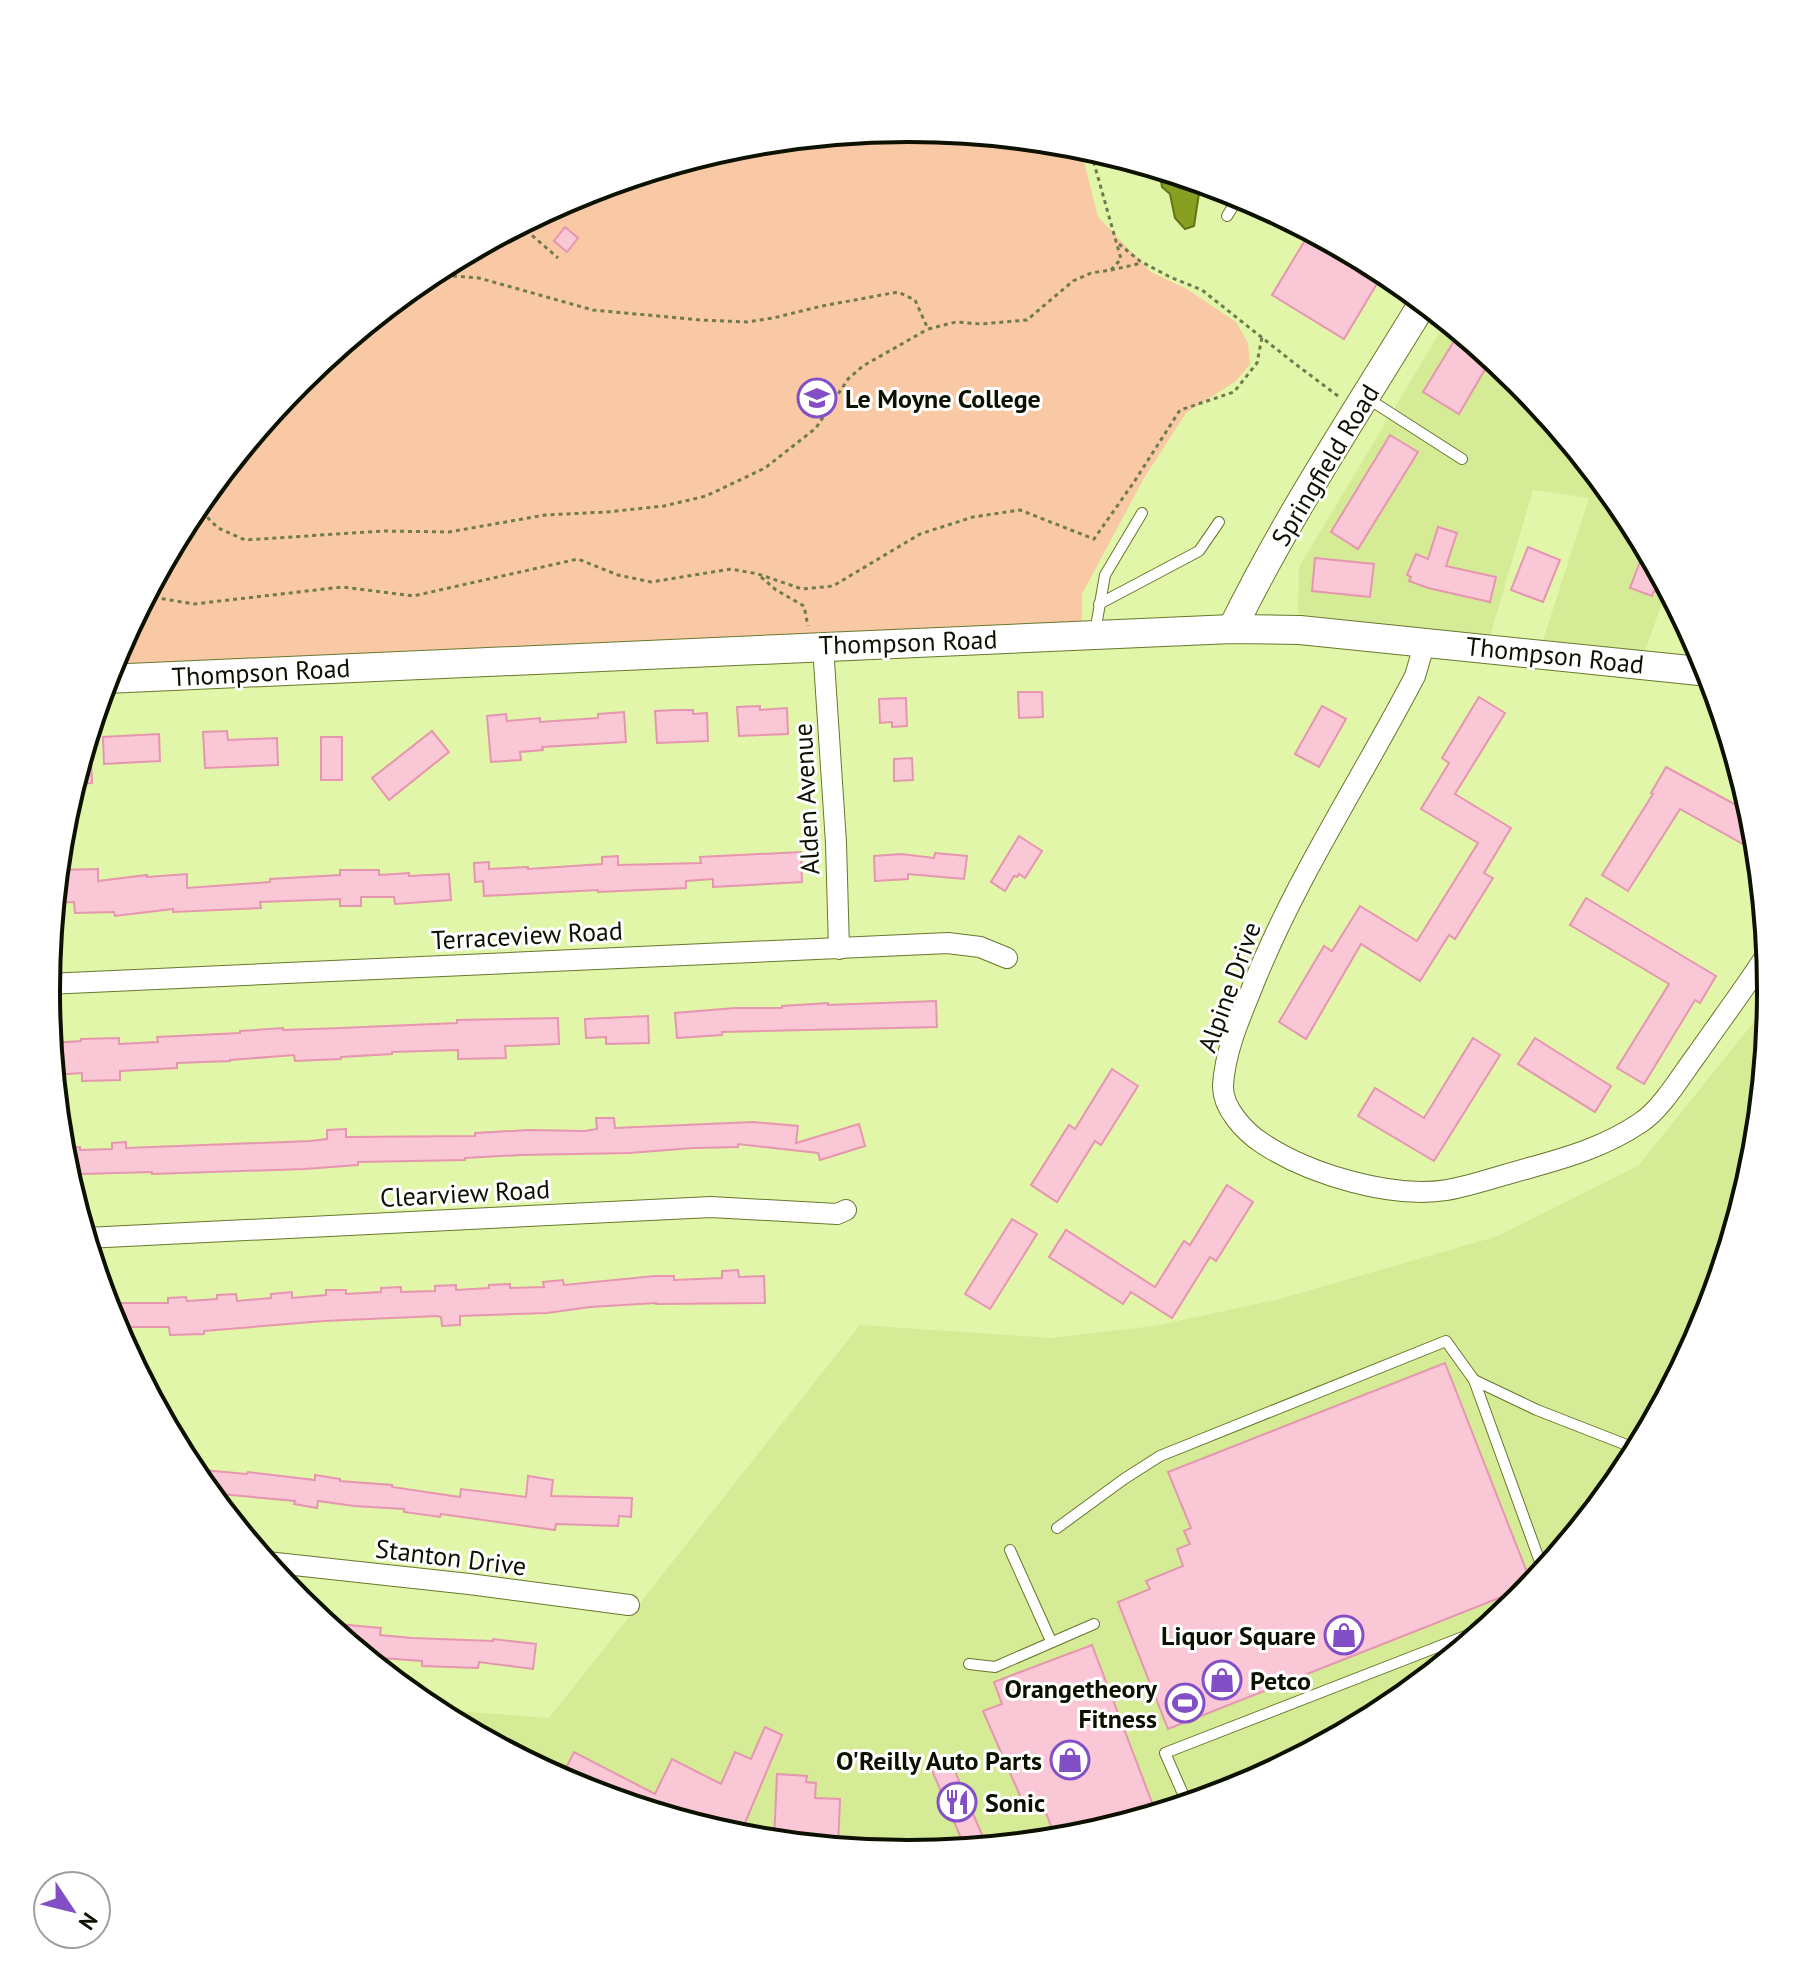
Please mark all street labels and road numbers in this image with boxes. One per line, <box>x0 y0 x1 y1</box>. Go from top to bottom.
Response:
street label: Springfield Road <box>1264 378 1386 552</box>
street label: Thompson Road <box>818 622 998 662</box>
street label: Thompson Road <box>1464 629 1646 681</box>
street label: Thompson Road <box>171 651 351 693</box>
street label: Alden Avenue <box>786 722 826 876</box>
street label: Terraceview Road <box>430 914 624 956</box>
street label: Alpine Drive <box>1190 917 1268 1057</box>
street label: Clearview Road <box>379 1172 551 1214</box>
street label: Stanton Drive <box>374 1531 528 1583</box>

